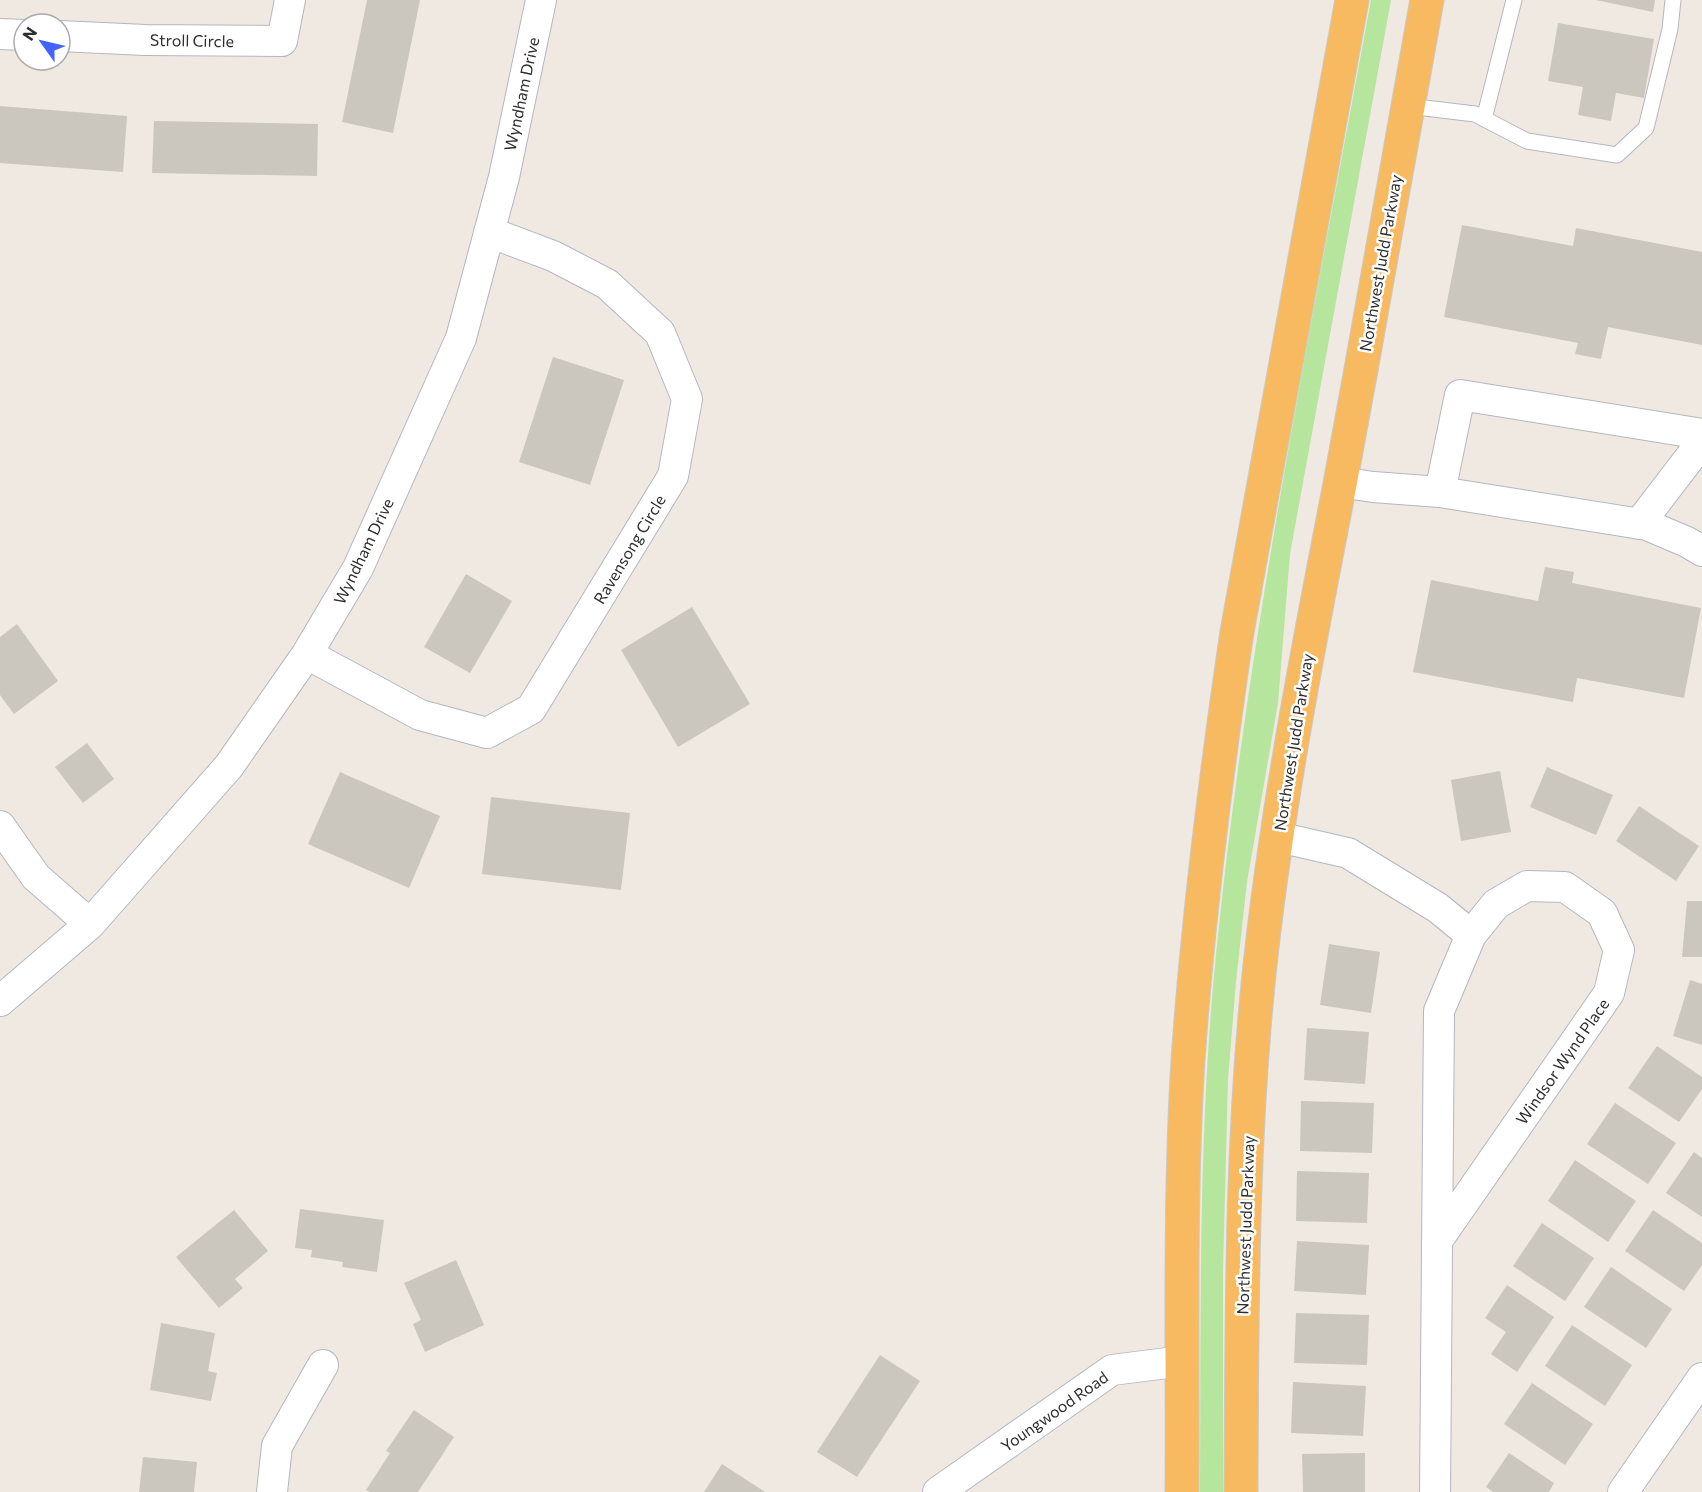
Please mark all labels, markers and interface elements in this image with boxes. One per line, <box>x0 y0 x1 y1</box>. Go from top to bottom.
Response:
north arrow <box>12 12 72 72</box>
text: N <box>18 23 40 44</box>
street label: Stroll Circle <box>150 30 234 50</box>
street label: Wyndham Drive <box>500 35 542 153</box>
street label: Northwest Judd Parkway <box>1355 173 1405 353</box>
street label: Ravensong Circle <box>589 491 669 607</box>
street label: Wyndham Drive <box>329 495 397 607</box>
street label: Northwest Judd Parkway <box>1270 652 1316 832</box>
street label: Windsor Wynd Place <box>1511 994 1613 1128</box>
street label: Northwest Judd Parkway <box>1232 1135 1258 1315</box>
street label: Youngwood Road <box>997 1367 1111 1455</box>

